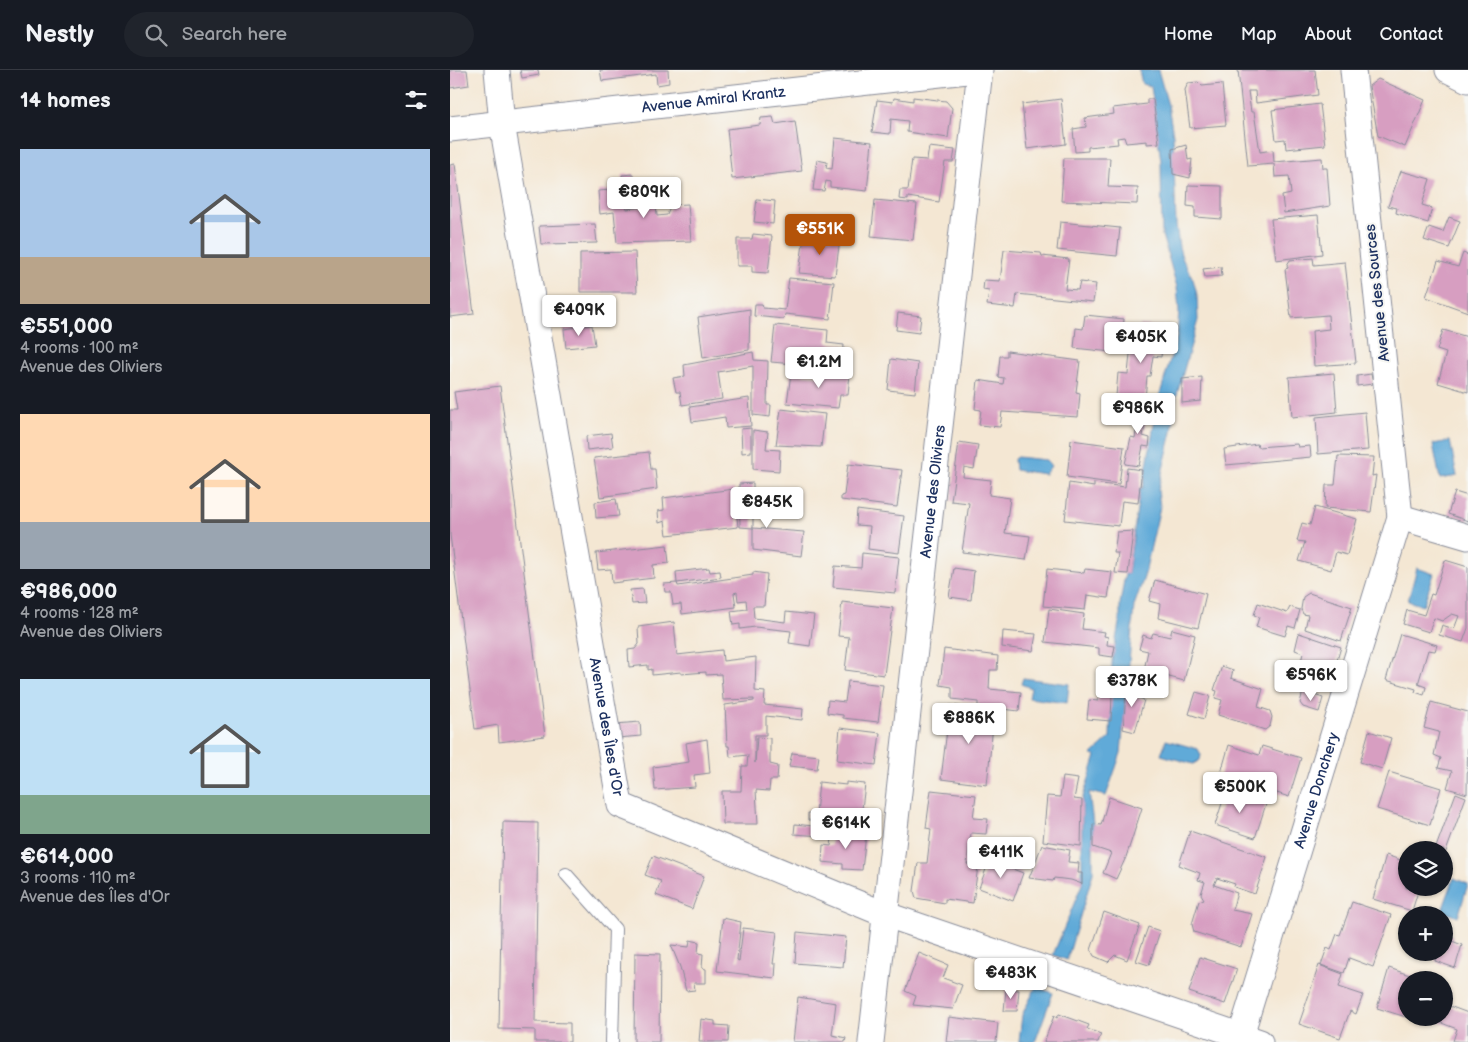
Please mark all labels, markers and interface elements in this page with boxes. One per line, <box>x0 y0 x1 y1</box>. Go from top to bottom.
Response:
search box <box>124 12 474 57</box>
text: Nestly <box>25 20 94 49</box>
icon: search <box>142 21 170 49</box>
text: Search here <box>182 23 287 46</box>
text: Home <box>1164 24 1213 45</box>
text: Map <box>1241 24 1277 45</box>
text: About <box>1305 24 1352 45</box>
text: Contact <box>1380 24 1443 45</box>
street label: Avenue Amiral Krantz <box>641 82 787 117</box>
icon: filters <box>402 86 430 114</box>
text: 14 homes <box>20 88 111 113</box>
pin: €809K <box>609 176 679 219</box>
icon: home <box>180 181 270 271</box>
text: €809K <box>618 183 670 202</box>
pin: €551K <box>785 214 855 256</box>
text: €551K <box>796 220 844 239</box>
street label: Avenue des Sources <box>1361 223 1394 363</box>
pin: €409K <box>544 294 614 337</box>
text: €409K <box>553 301 605 320</box>
text: €551,000 <box>20 314 113 339</box>
pin: €405K <box>1106 322 1176 364</box>
text: €405K <box>1115 328 1167 347</box>
text: 4 rooms · 100 m² <box>20 339 139 358</box>
pin: €1.2M <box>784 346 854 389</box>
text: €1.2M <box>796 353 842 372</box>
text: Avenue des Oliviers <box>20 358 162 377</box>
pin: €986K <box>1103 392 1173 435</box>
text: €986K <box>1112 399 1164 418</box>
street label: Avenue des Oliviers <box>916 423 950 559</box>
icon: home <box>180 446 270 536</box>
pin: €845K <box>732 486 802 529</box>
text: €845K <box>741 493 793 512</box>
text: €986,000 <box>20 579 117 604</box>
text: 4 rooms · 128 m² <box>20 604 139 623</box>
text: Avenue des Oliviers <box>20 623 162 642</box>
street label: Avenue des Îles d'Or <box>585 656 627 798</box>
pin: €596K <box>1276 660 1346 702</box>
pin: €378K <box>1097 666 1167 708</box>
text: €596K <box>1285 666 1337 685</box>
text: €378K <box>1107 672 1157 691</box>
pin: €886K <box>934 702 1004 745</box>
text: €886K <box>943 709 995 728</box>
icon: home <box>180 711 270 801</box>
street label: Avenue Donchery <box>1290 730 1343 851</box>
pin: €500K <box>1205 772 1275 814</box>
text: €500K <box>1214 778 1266 797</box>
pin: €614K <box>811 808 881 850</box>
text: €614K <box>822 814 870 833</box>
pin: €411K <box>966 836 1036 879</box>
map controls <box>1398 841 1453 1026</box>
button: layers <box>1398 841 1453 896</box>
text: €411K <box>978 843 1024 862</box>
text: €614,000 <box>20 844 114 869</box>
text: 3 rooms · 110 m² <box>20 869 136 888</box>
text: Avenue des Îles d'Or <box>20 888 169 907</box>
button: + <box>1398 906 1453 961</box>
pin: €483K <box>976 958 1046 1000</box>
text: €483K <box>985 964 1037 983</box>
button: − <box>1398 971 1453 1026</box>

